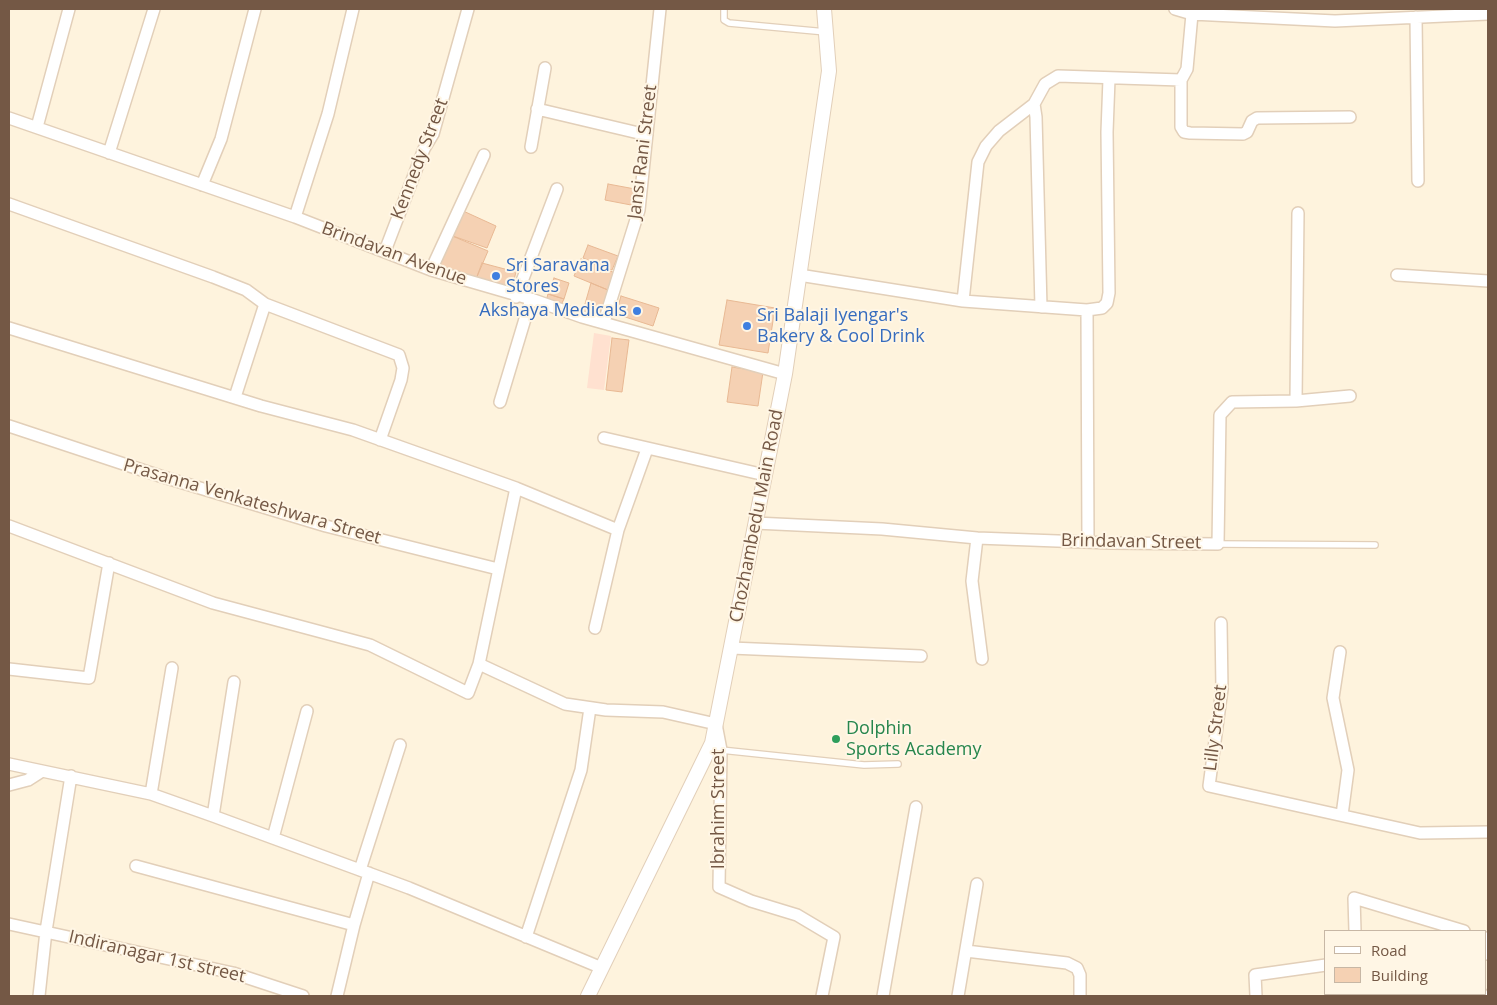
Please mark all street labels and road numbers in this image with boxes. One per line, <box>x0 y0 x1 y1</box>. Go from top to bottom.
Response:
street label: Jansi Rani Street <box>624 84 662 220</box>
street label: Kennedy Street <box>387 95 453 223</box>
street label: Brindavan Avenue <box>318 218 470 290</box>
street label: Chozhambedu Main Road <box>726 408 788 624</box>
street label: Prasanna Venkateshwara Street <box>121 455 383 549</box>
street label: Brindavan Street <box>1061 530 1201 554</box>
street label: Lilly Street <box>1200 684 1232 772</box>
street label: Ibrahim Street <box>708 749 730 869</box>
street label: Indiranagar 1st street <box>67 926 247 988</box>

